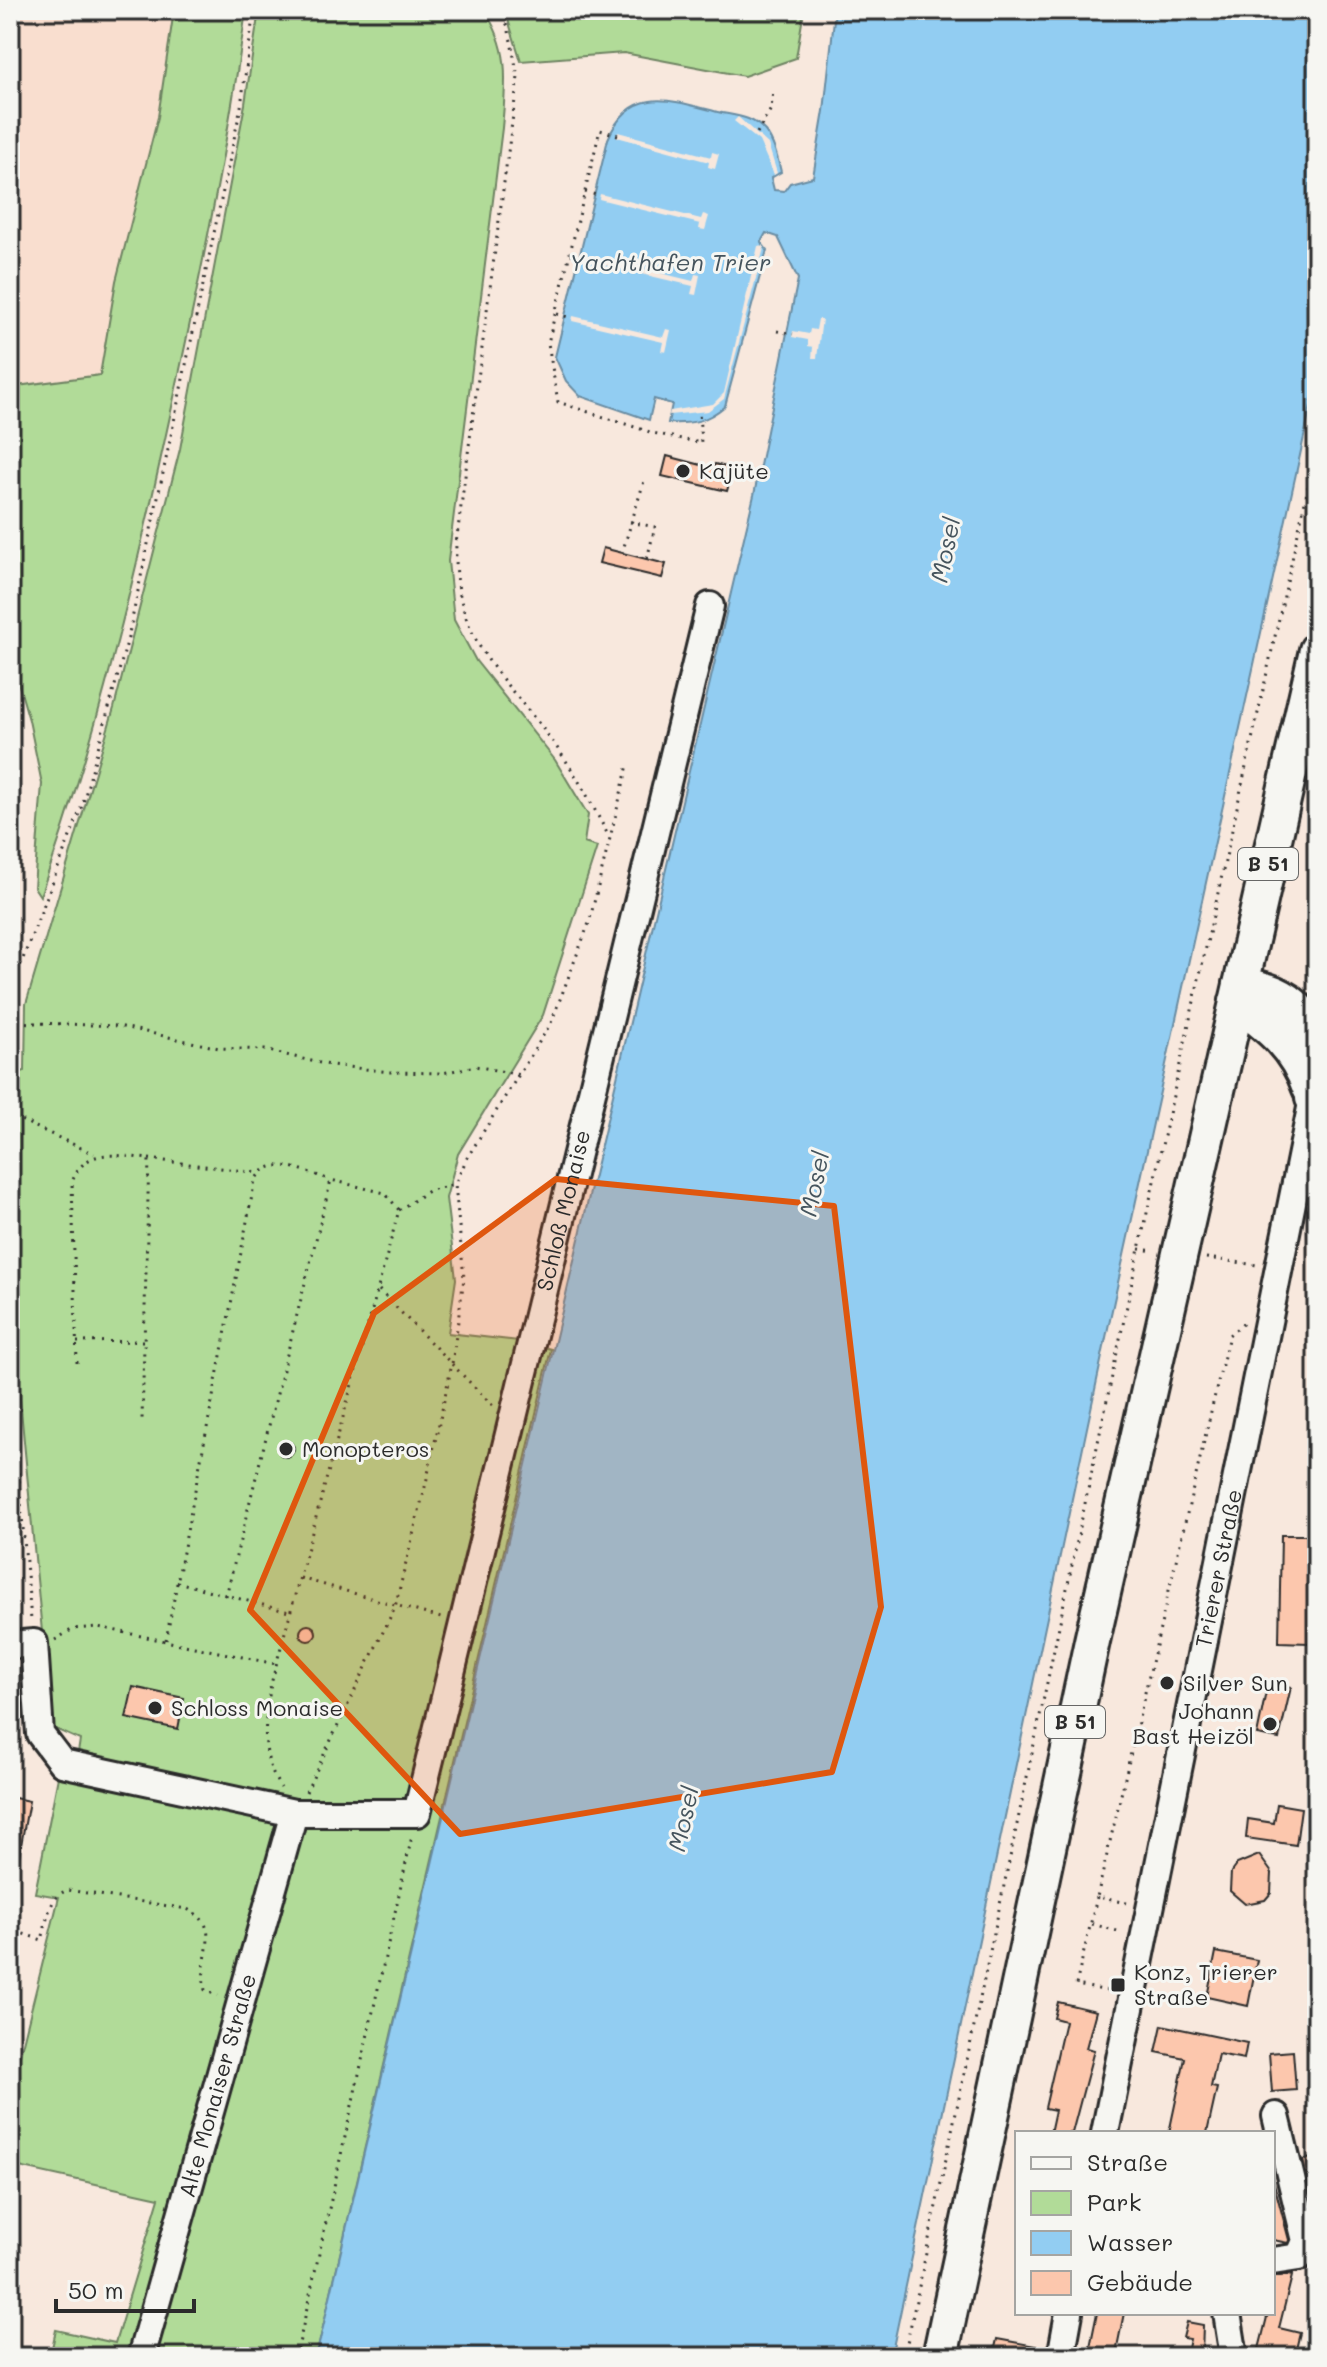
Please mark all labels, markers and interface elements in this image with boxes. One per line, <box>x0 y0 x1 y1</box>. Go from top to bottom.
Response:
water label: Yachthafen Trier <box>569 246 771 277</box>
place label: Kajüte <box>699 456 769 485</box>
marker: Kajüte <box>674 462 692 480</box>
water label: Mosel <box>923 514 967 585</box>
road number: B 51 <box>1238 848 1298 880</box>
street label: Schloß Monaise <box>529 1127 596 1294</box>
water label: Mosel <box>792 1148 836 1219</box>
place label: Monopteros <box>302 1434 429 1463</box>
marker: Monopteros <box>277 1440 295 1458</box>
street label: Trierer Straße <box>1188 1486 1248 1650</box>
place label: Silver Sun <box>1183 1668 1288 1697</box>
marker: Silver Sun <box>1158 1674 1176 1692</box>
place label: Schloss Monaise <box>171 1693 343 1722</box>
place label: Johann Bast Heizöl <box>1132 1696 1254 1750</box>
marker: Schloss Monaise <box>146 1699 164 1717</box>
road number: B 51 <box>1045 1706 1105 1738</box>
marker: Johann Bast Heizöl <box>1261 1715 1279 1733</box>
water label: Mosel <box>660 1783 705 1854</box>
place label: Konz, Trierer Straße <box>1134 1957 1278 2011</box>
street label: Alte Monaiser Straße <box>172 1970 262 2201</box>
marker: Konz, Trierer Straße <box>1109 1976 1127 1994</box>
legend <box>1015 2131 1275 2315</box>
text: Straße <box>1087 2146 1168 2177</box>
text: Park <box>1087 2186 1141 2217</box>
text: Wasser <box>1087 2226 1173 2257</box>
scale bar <box>56 2263 194 2313</box>
text: Gebäude <box>1087 2266 1193 2297</box>
text: 50 m <box>68 2274 124 2305</box>

